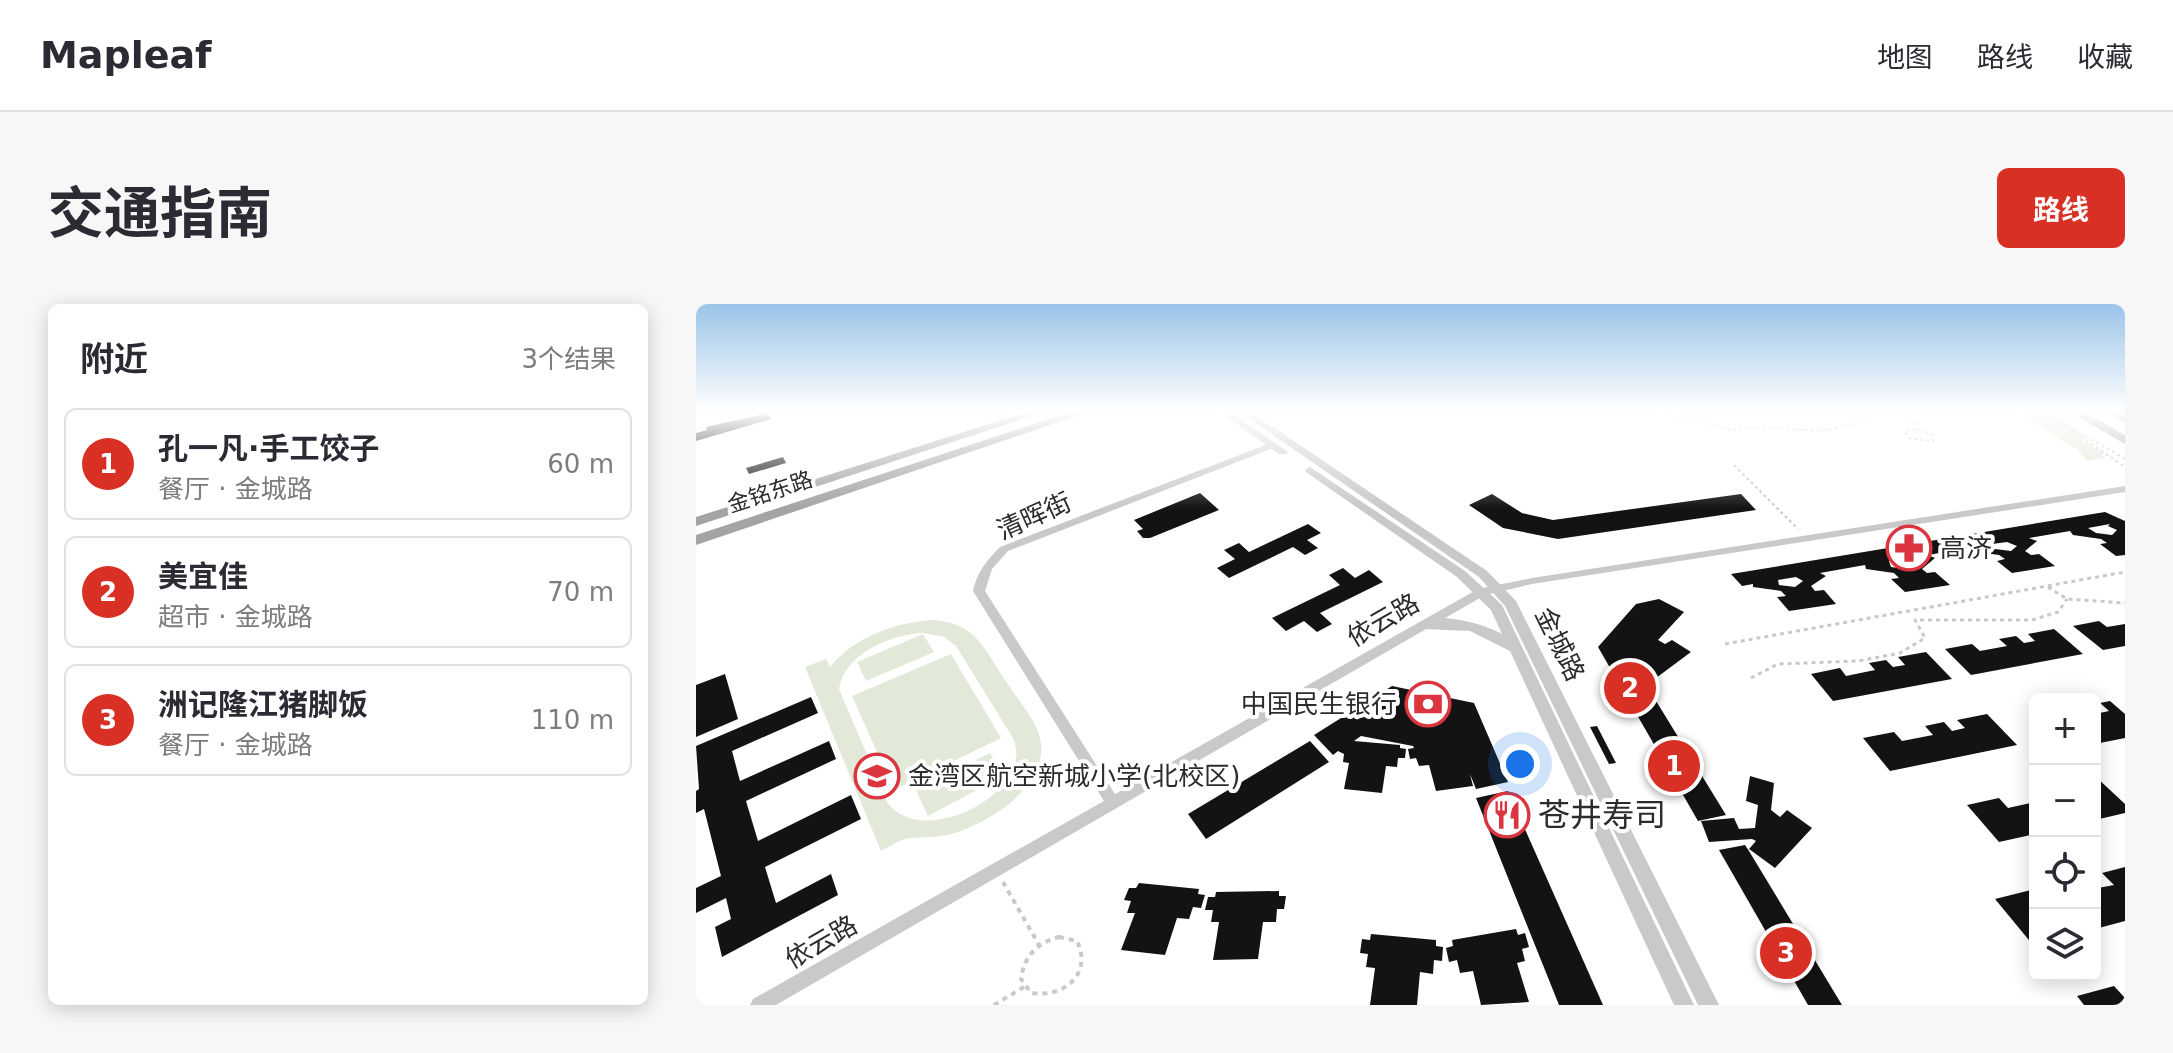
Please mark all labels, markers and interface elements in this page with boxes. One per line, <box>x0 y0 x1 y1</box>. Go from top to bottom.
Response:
text: Mapleaf <box>40 33 212 77</box>
text: 地图 <box>1877 41 1933 74</box>
text: 路线 <box>1977 41 2033 74</box>
text: 收藏 <box>2077 41 2133 74</box>
button: 路线 <box>1997 168 2125 248</box>
text: 交通指南 <box>48 181 272 246</box>
text: 附近 <box>80 339 148 379</box>
text: 3个结果 <box>521 344 616 374</box>
text: 孔一凡·手工饺子 <box>158 431 379 466</box>
text: 1 <box>99 449 117 479</box>
text: 60 m <box>547 449 614 479</box>
street label: 金铭东路 <box>724 467 816 517</box>
text: 餐厅 · 金城路 <box>158 474 313 504</box>
street label: 清晖街 <box>992 486 1076 546</box>
pharmacy icon: 高济 <box>1885 524 1933 572</box>
place label: 高济 <box>1940 533 1992 563</box>
text: 美宜佳 <box>158 559 248 594</box>
text: 2 <box>99 577 117 607</box>
text: 70 m <box>547 577 614 607</box>
street label: 依云路 <box>1342 588 1424 652</box>
text: 超市 · 金城路 <box>158 602 313 632</box>
street label: 金城路 <box>1529 602 1591 686</box>
pin: 2 <box>1604 658 1656 718</box>
bank icon: 中国民生银行 <box>1404 680 1452 728</box>
text: 洲记隆江猪脚饭 <box>158 687 368 722</box>
place label: 中国民生银行 <box>1241 689 1397 719</box>
map controls <box>2029 693 2101 981</box>
button: + <box>2029 693 2101 765</box>
text: 3 <box>99 705 117 735</box>
text: 110 m <box>531 705 614 735</box>
text: 餐厅 · 金城路 <box>158 730 313 760</box>
pin: 1 <box>1648 736 1700 796</box>
your location <box>1500 744 1540 784</box>
school or university icon: 金湾区航空新城小学(北校区) <box>853 752 901 800</box>
place label: 金湾区航空新城小学(北校区) <box>908 761 1240 791</box>
button: − <box>2029 765 2101 837</box>
restaurant icon: 苍井寿司 <box>1483 791 1531 839</box>
place label: 苍井寿司 <box>1538 796 1666 834</box>
button: locate <box>2029 837 2101 909</box>
button: layers <box>2029 909 2101 981</box>
street label: 依云路 <box>780 910 862 974</box>
pin: 3 <box>1760 923 1812 983</box>

